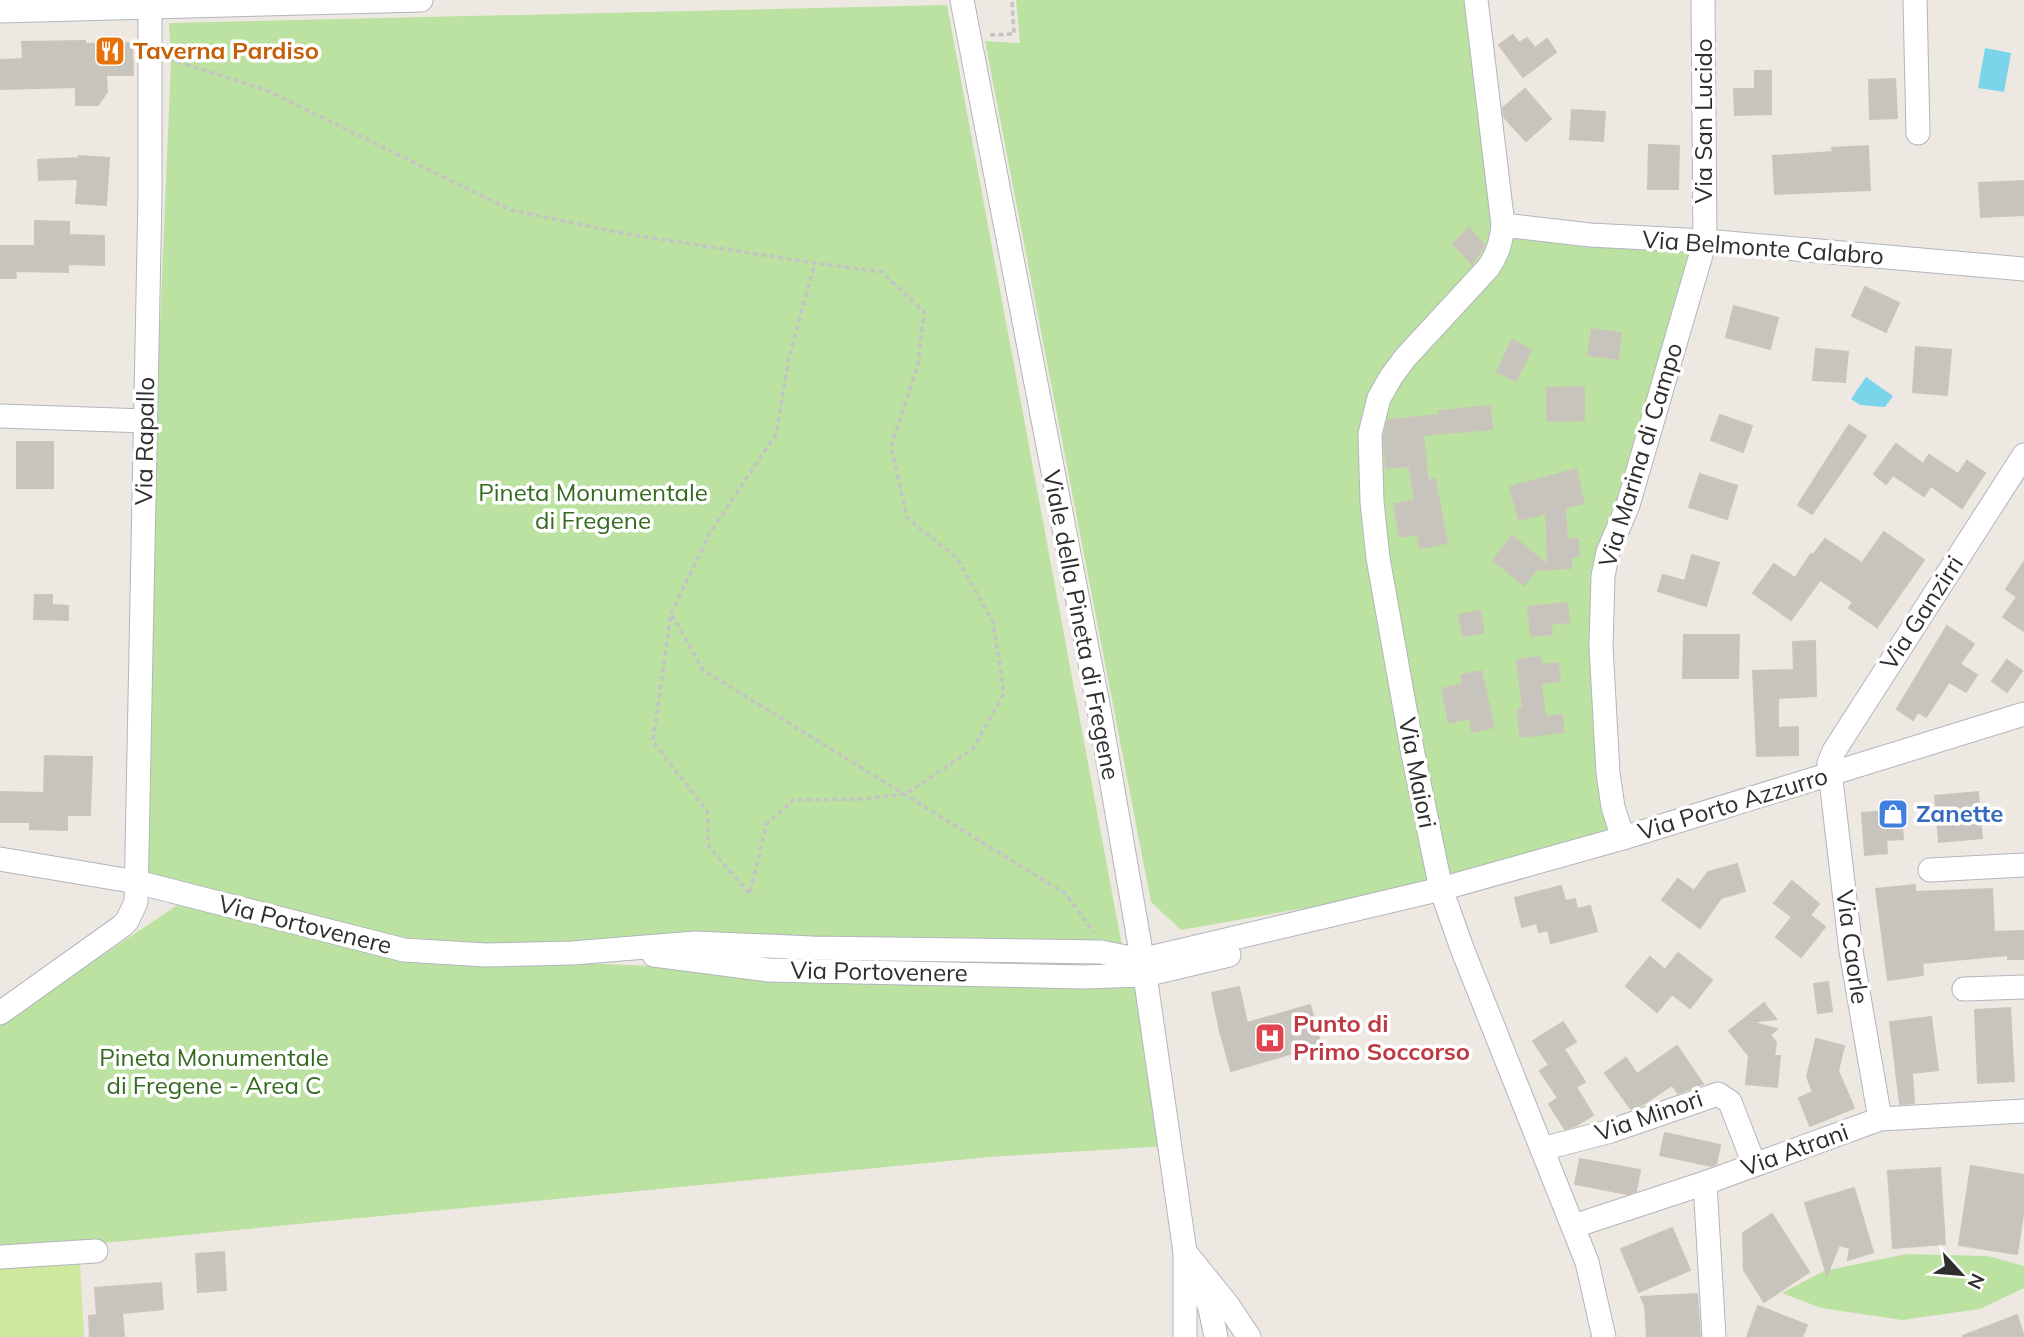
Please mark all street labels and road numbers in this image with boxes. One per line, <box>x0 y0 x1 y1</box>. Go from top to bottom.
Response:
street label: Via San Lucido <box>1688 38 1718 204</box>
street label: Via Belmonte Calabro <box>1641 224 1885 270</box>
street label: Via Marina di Campo <box>1592 339 1688 571</box>
street label: Via Rapallo <box>128 377 160 505</box>
street label: Viale della Pineta di Fregene <box>1037 467 1127 782</box>
street label: Via Ganzirri <box>1873 550 1969 675</box>
street label: Via Maiori <box>1393 715 1443 831</box>
street label: Via Porto Azzurro <box>1634 760 1831 846</box>
street label: Via Portovenere <box>216 888 395 960</box>
street label: Via Caorle <box>1830 888 1876 1006</box>
street label: Via Portovenere <box>790 954 968 988</box>
street label: Via Minori <box>1591 1083 1706 1147</box>
street label: Via Atrani <box>1737 1116 1852 1182</box>

